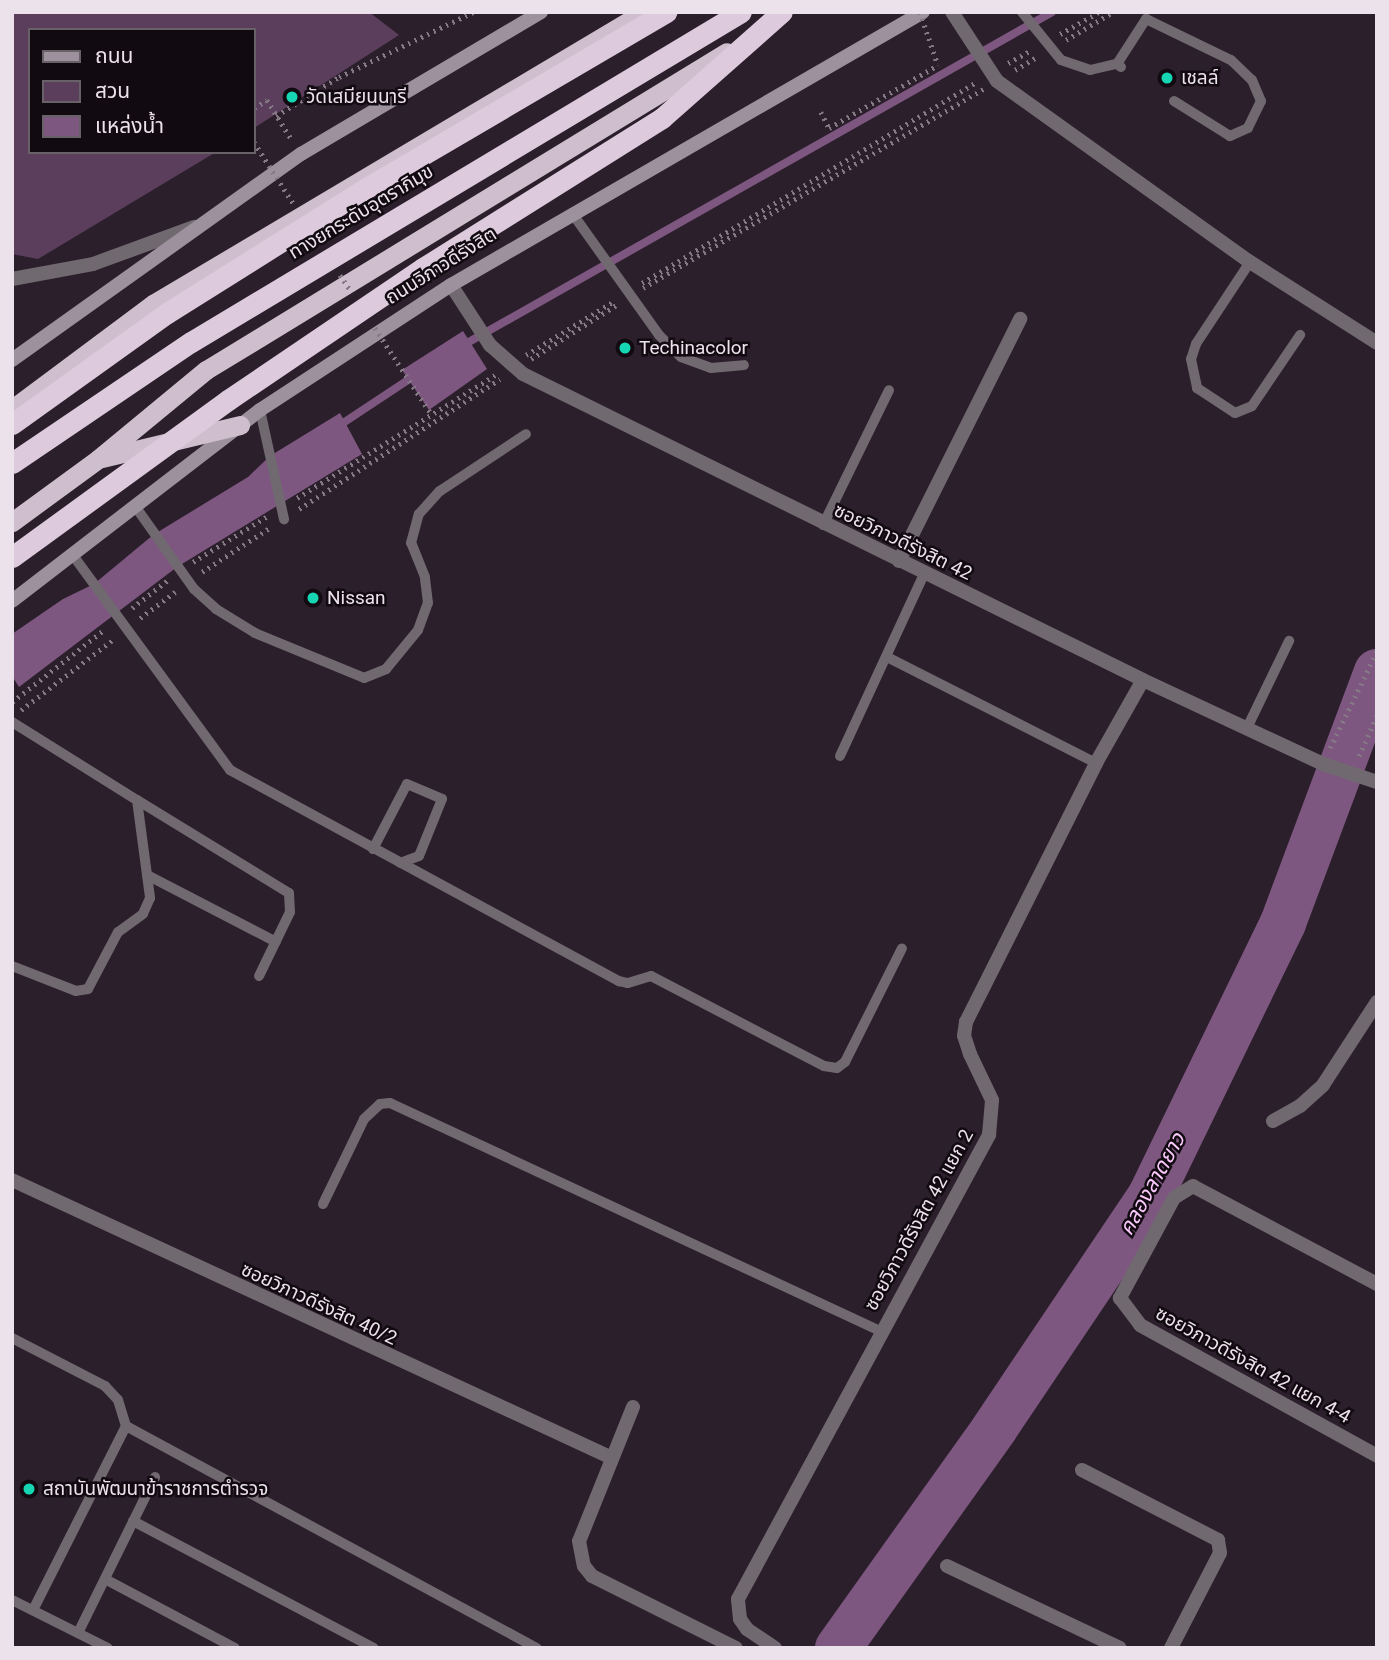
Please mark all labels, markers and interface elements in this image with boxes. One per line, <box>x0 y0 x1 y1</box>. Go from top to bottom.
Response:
legend <box>28 28 256 154</box>
text: ถนน <box>95 44 133 68</box>
place label: เชลล์ <box>1181 67 1219 89</box>
marker: เชลล์ <box>1159 70 1175 86</box>
text: สวน <box>95 79 130 103</box>
place label: วัดเสมียนนารี <box>306 86 407 108</box>
marker: วัดเสมียนนารี <box>284 89 300 105</box>
text: แหล่งน้ำ <box>95 114 164 138</box>
street label: ทางยกระดับอุตราภิมุข <box>285 160 437 264</box>
street label: ถนนวิภาวดีรังสิต <box>381 223 501 309</box>
place label: Techinacolor <box>639 337 748 359</box>
marker: Techinacolor <box>617 340 633 356</box>
street label: ซอยวิภาวดีรังสิต 42 <box>830 499 976 585</box>
place label: Nissan <box>327 587 386 609</box>
marker: Nissan <box>305 590 321 606</box>
street label: ซอยวิภาวดีรังสิต 42 แยก 2 <box>860 1125 978 1315</box>
water label: คลองลาดยาว <box>1114 1128 1190 1240</box>
street label: ซอยวิภาวดีรังสิต 40/2 <box>237 1258 401 1350</box>
street label: ซอยวิภาวดีรังสิต 42 แยก 4-4 <box>1151 1302 1355 1428</box>
place label: สถาบันพัฒนาข้าราชการตำรวจ <box>43 1478 268 1500</box>
marker: สถาบันพัฒนาข้าราชการตำรวจ <box>21 1481 37 1497</box>

